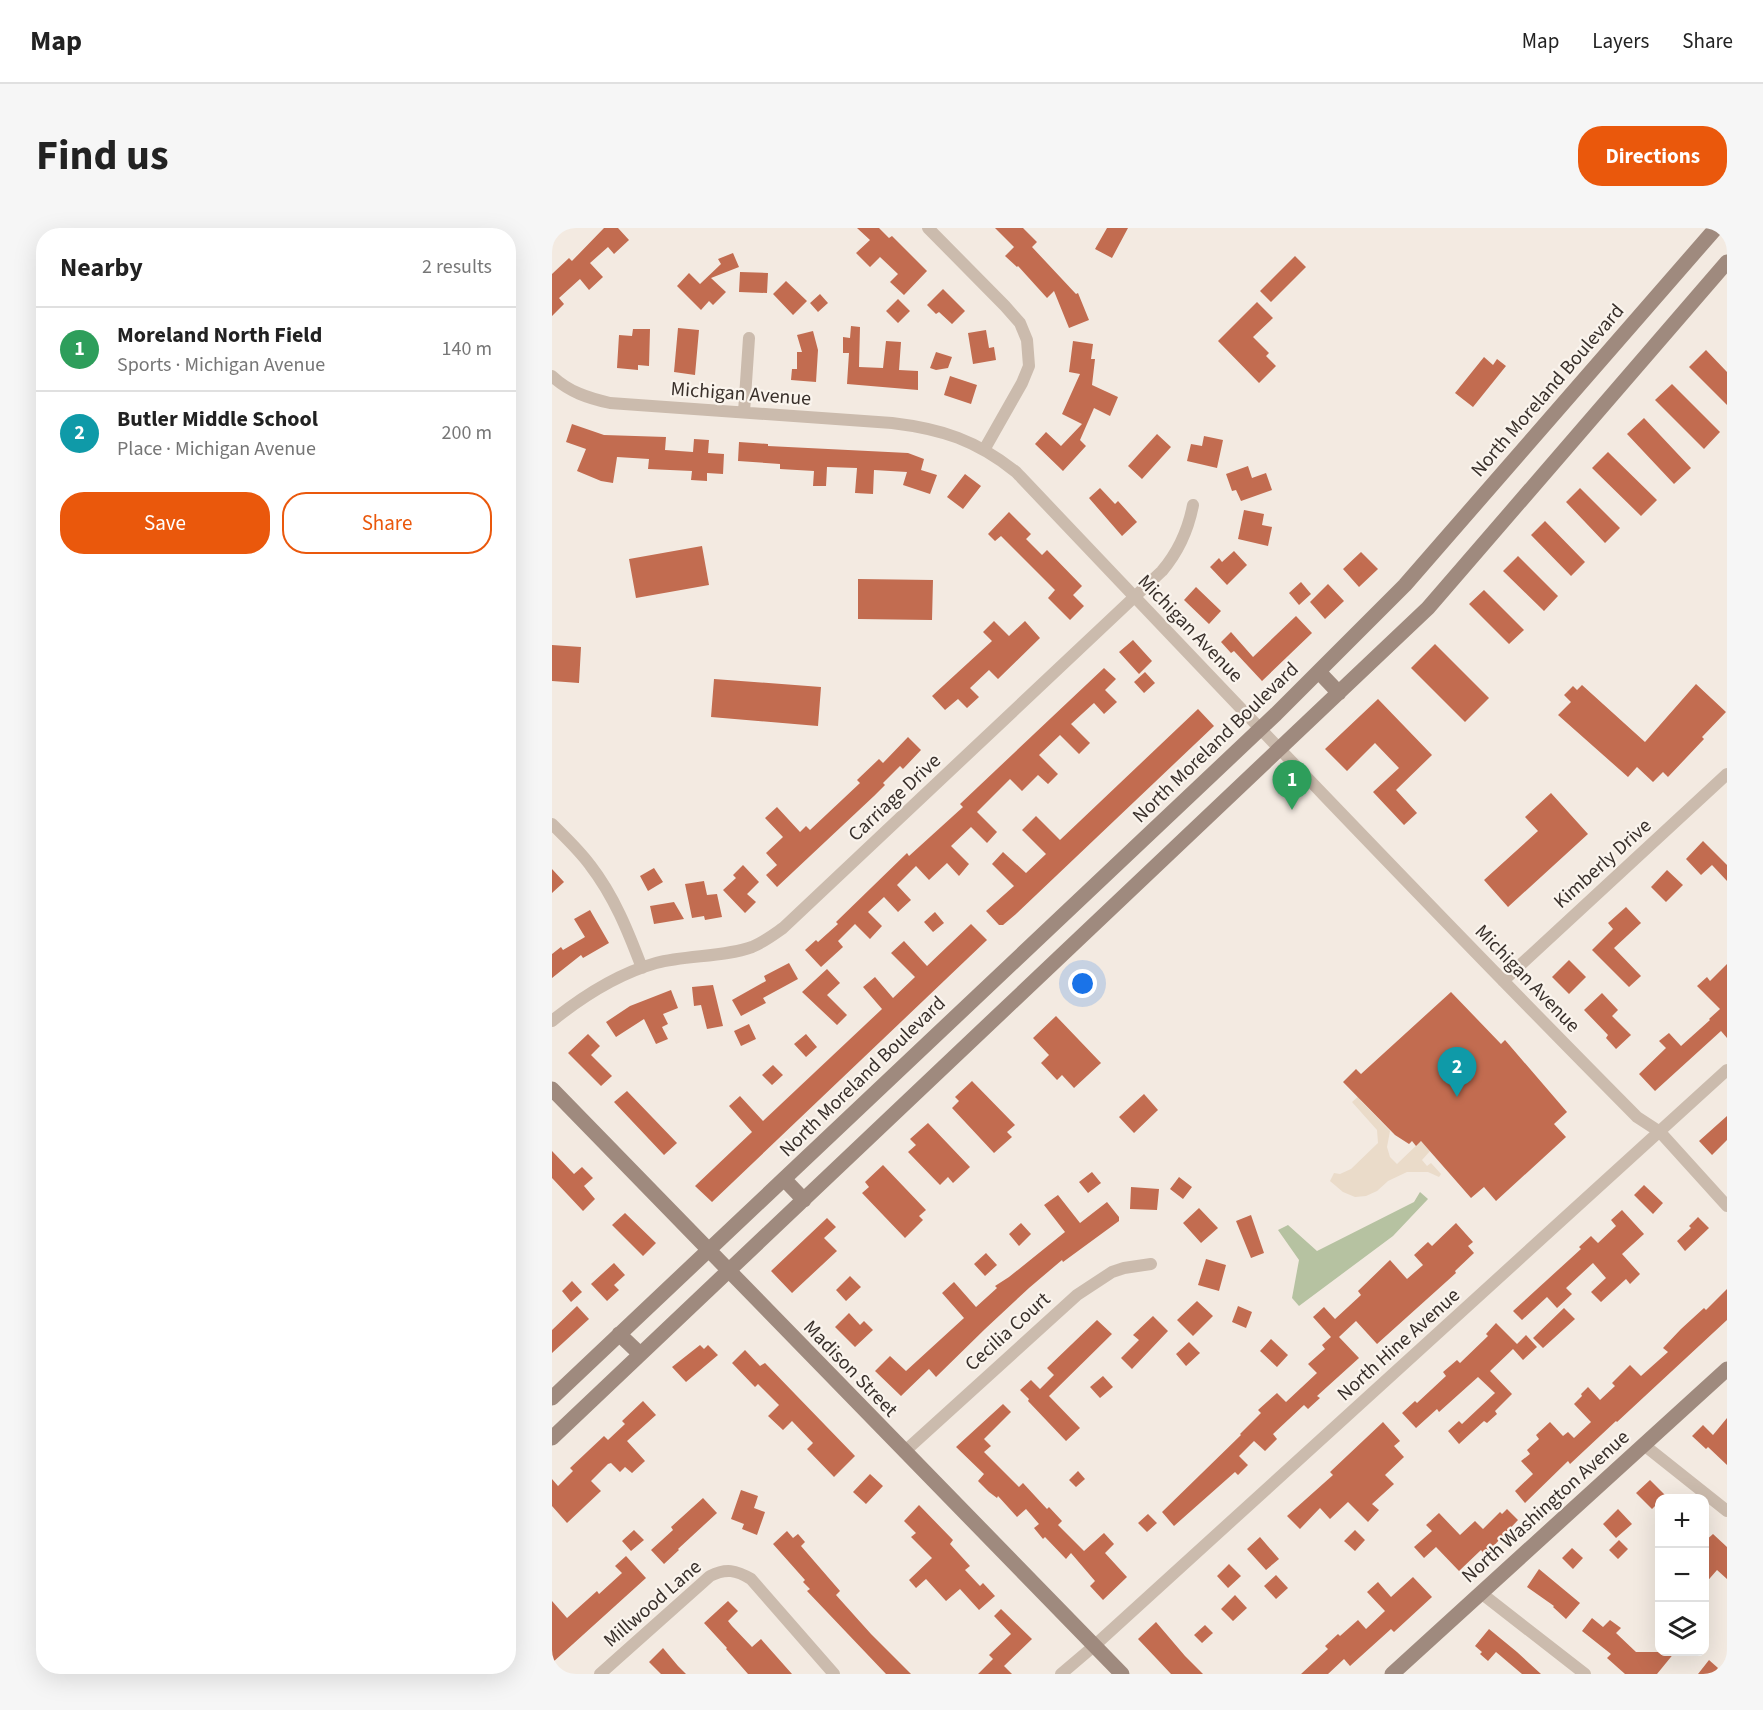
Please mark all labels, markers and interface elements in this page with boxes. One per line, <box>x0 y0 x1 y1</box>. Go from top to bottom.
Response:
text: Map <box>30 21 82 61</box>
text: Map <box>1522 26 1559 56</box>
text: Layers <box>1592 26 1649 56</box>
text: Share <box>1682 26 1733 56</box>
text: Find us <box>36 126 169 186</box>
button: Directions <box>1578 126 1727 186</box>
text: Nearby <box>60 249 143 286</box>
text: 2 results <box>422 253 492 281</box>
street label: North Moreland Boulevard <box>1465 298 1631 483</box>
text: Moreland North Field <box>117 319 322 351</box>
text: 1 <box>74 335 85 363</box>
text: 140 m <box>442 335 492 363</box>
text: Sports · Michigan Avenue <box>117 351 325 379</box>
street label: Michigan Avenue <box>670 375 812 413</box>
text: Butler Middle School <box>117 403 318 435</box>
text: 2 <box>74 419 85 447</box>
text: 200 m <box>442 419 492 447</box>
text: Place · Michigan Avenue <box>117 435 316 463</box>
button: Save <box>60 492 270 554</box>
button: Share <box>282 492 492 554</box>
street label: Michigan Avenue <box>1131 568 1249 689</box>
street label: North Moreland Boulevard <box>1126 656 1305 830</box>
street label: Carriage Drive <box>842 747 947 848</box>
pin: 1 <box>1272 760 1312 810</box>
street label: Kimberly Drive <box>1548 812 1658 915</box>
street label: Michigan Avenue <box>1468 918 1586 1039</box>
your location <box>1068 969 1097 998</box>
street label: North Moreland Boulevard <box>773 990 952 1164</box>
pin: 2 <box>1438 1048 1476 1097</box>
street label: North Hine Avenue <box>1331 1282 1466 1408</box>
street label: Cecilia Court <box>959 1286 1057 1378</box>
street label: Madison Street <box>797 1314 904 1424</box>
street label: North Washington Avenue <box>1456 1424 1636 1590</box>
map controls <box>1655 1494 1709 1656</box>
button: + <box>1655 1494 1709 1548</box>
button: − <box>1655 1548 1709 1602</box>
street label: Millwood Lane <box>598 1553 708 1654</box>
button: layers <box>1655 1602 1709 1656</box>

